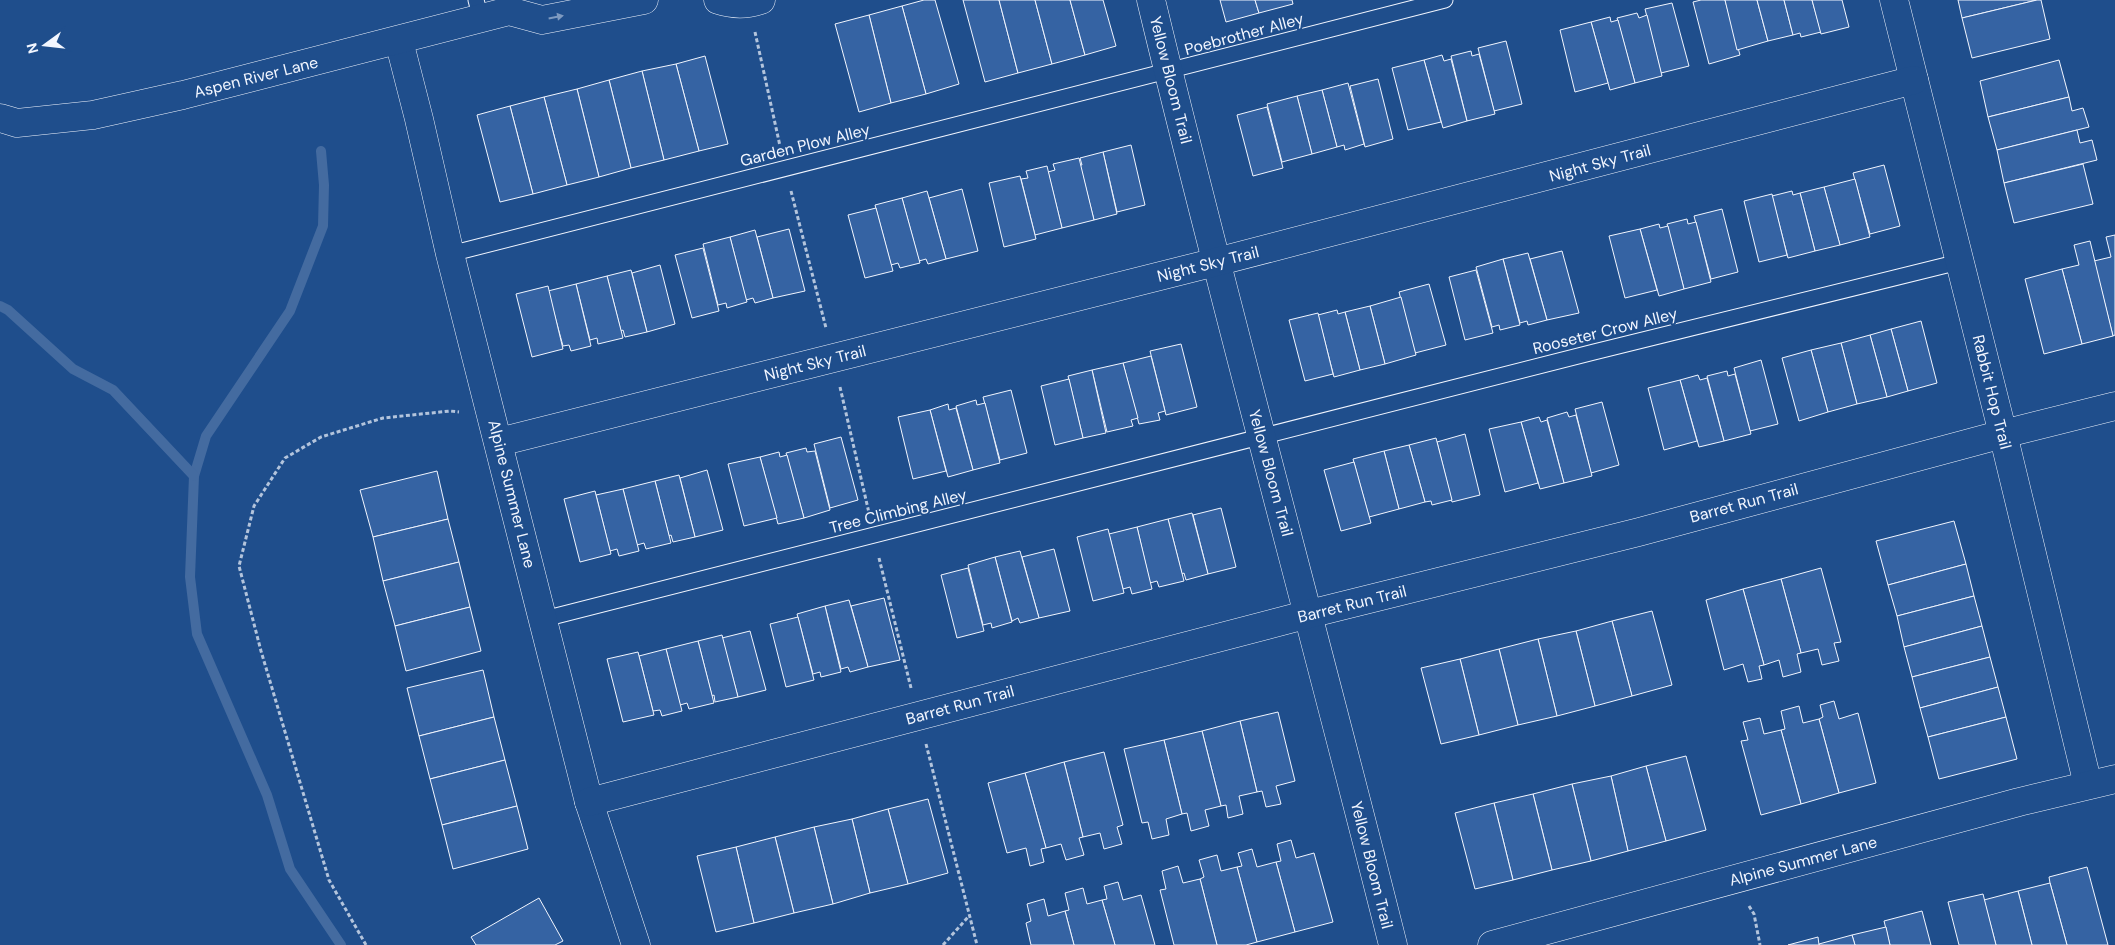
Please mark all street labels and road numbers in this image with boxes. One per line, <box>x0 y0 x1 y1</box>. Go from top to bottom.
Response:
street label: Poebrother Alley <box>1182 8 1306 60</box>
street label: Yellow Bloom Trail <box>1145 14 1197 146</box>
street label: Aspen River Lane <box>192 51 320 103</box>
street label: Garden Plow Alley <box>738 119 872 171</box>
street label: Night Sky Trail <box>1547 139 1653 187</box>
street label: Night Sky Trail <box>1155 241 1261 287</box>
street label: Rooseter Crow Alley <box>1530 303 1680 359</box>
street label: Rabbit Hop Trail <box>1968 333 2016 451</box>
street label: Night Sky Trail <box>762 340 868 386</box>
street label: Yellow Bloom Trail <box>1244 407 1298 539</box>
street label: Alpine Summer Lane <box>483 418 541 570</box>
street label: Barret Run Trail <box>1687 478 1801 528</box>
street label: Tree Climbing Alley <box>827 484 969 538</box>
street label: Barret Run Trail <box>1295 580 1409 628</box>
street label: Barret Run Trail <box>903 680 1017 730</box>
street label: Yellow Bloom Trail <box>1346 799 1398 931</box>
street label: Alpine Summer Lane <box>1727 831 1879 891</box>

